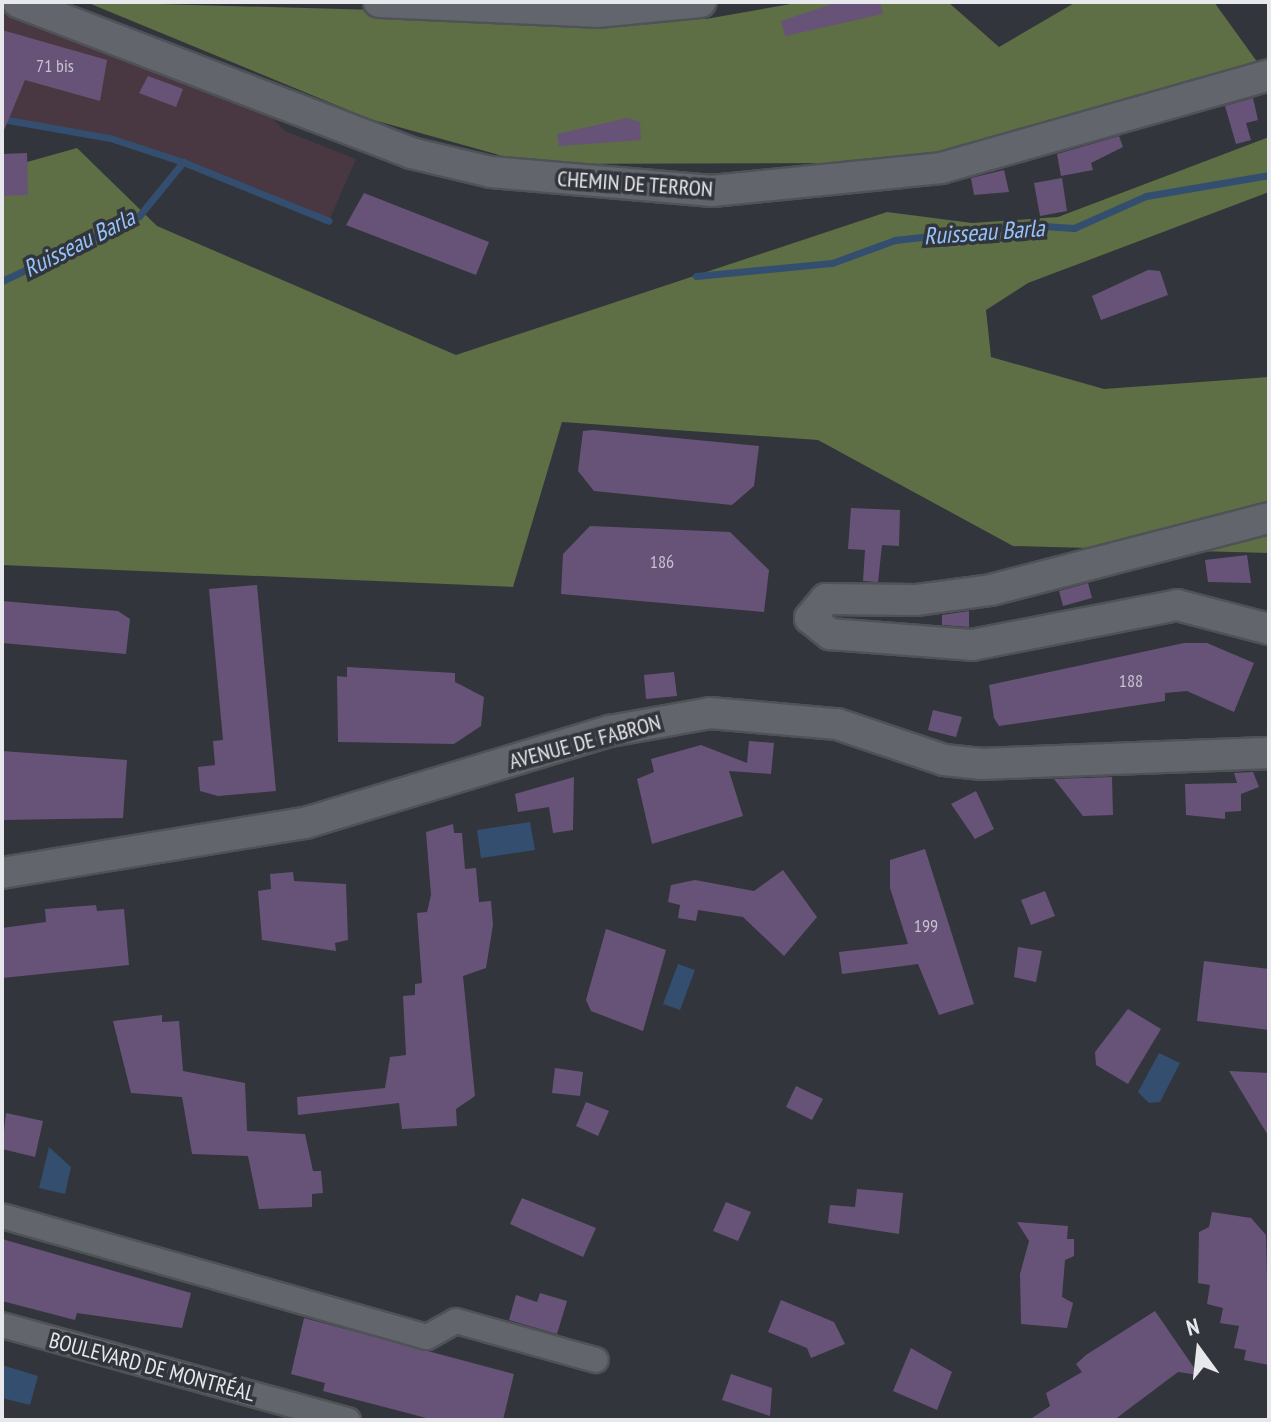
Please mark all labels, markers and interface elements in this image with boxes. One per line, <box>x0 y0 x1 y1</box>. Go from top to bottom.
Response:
house number: 71 bis <box>36 55 74 77</box>
street label: CHEMIN DE TERRON <box>556 165 714 203</box>
water label: Ruisseau Barla <box>19 203 139 283</box>
water label: Ruisseau Barla <box>923 213 1045 251</box>
house number: 186 <box>650 551 674 573</box>
house number: 188 <box>1119 670 1143 692</box>
street label: AVENUE DE FABRON <box>506 709 664 775</box>
house number: 199 <box>914 915 938 937</box>
north arrow <box>1159 1310 1239 1390</box>
text: N <box>1183 1312 1202 1342</box>
street label: BOULEVARD DE MONTRÉAL <box>46 1327 258 1407</box>

